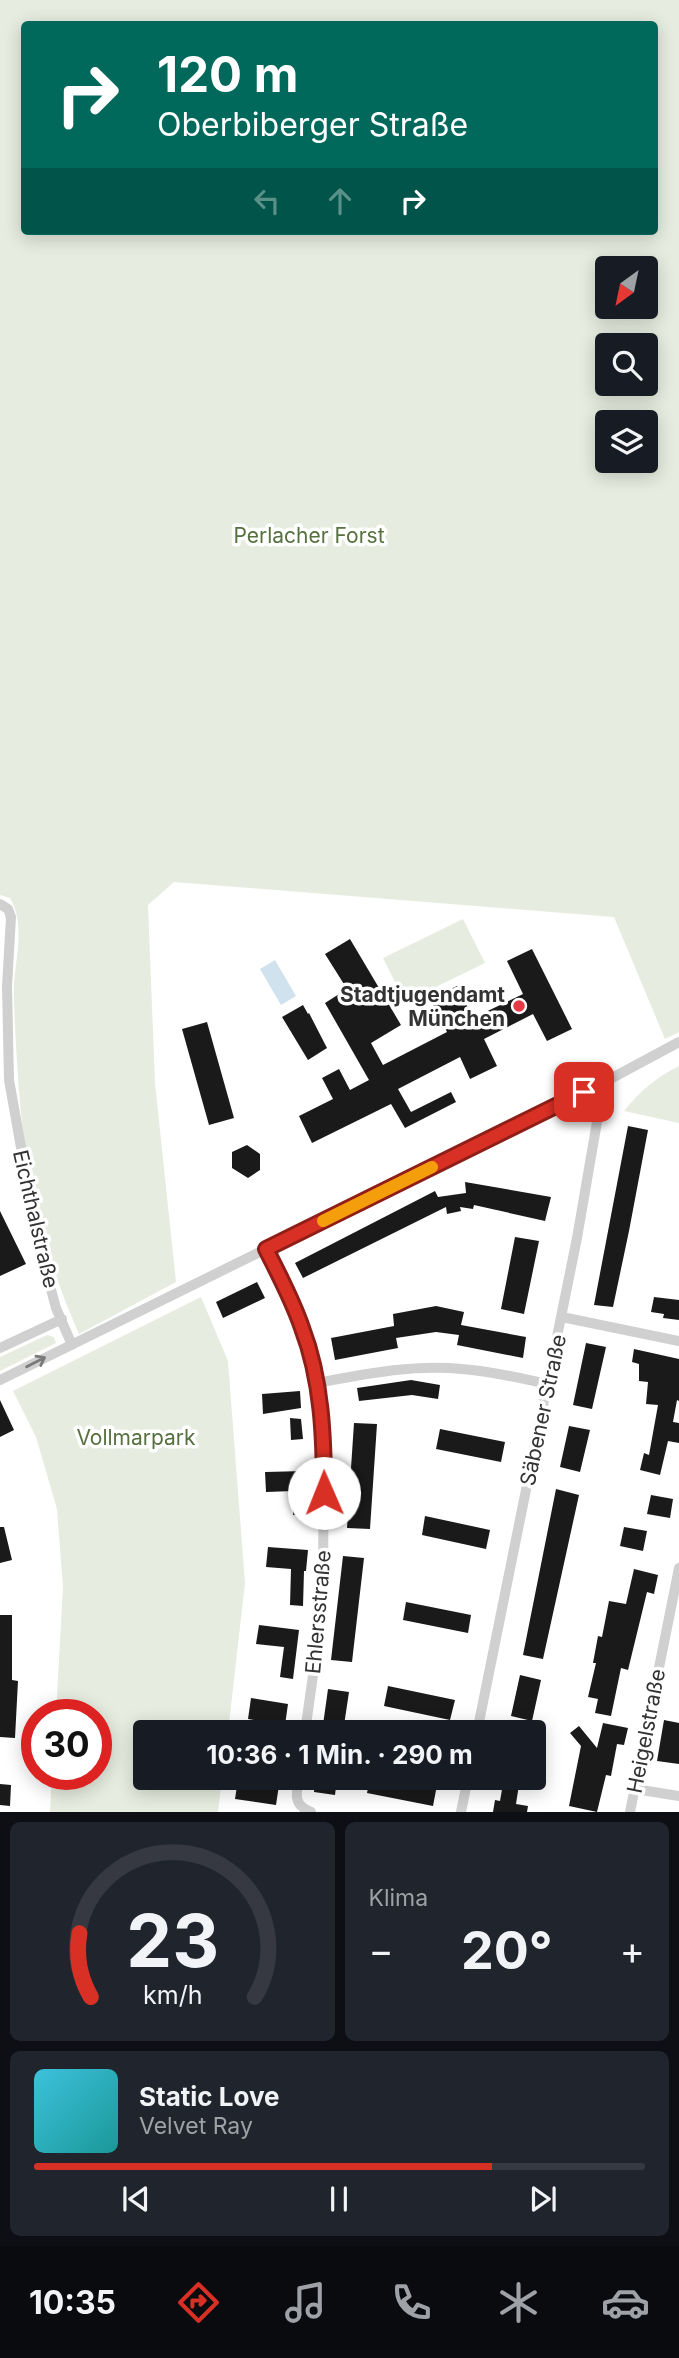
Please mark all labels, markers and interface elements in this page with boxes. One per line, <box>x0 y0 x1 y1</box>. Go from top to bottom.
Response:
text: 120 m <box>157 45 298 104</box>
icon: right <box>42 49 133 140</box>
text: Oberbiberger Straße <box>157 105 468 144</box>
icon: left <box>248 182 286 220</box>
icon: ahead <box>321 182 359 220</box>
icon: right <box>394 182 432 220</box>
north arrow <box>595 256 658 318</box>
map controls <box>595 256 658 473</box>
button: search <box>595 333 658 396</box>
button: layers <box>595 410 658 473</box>
park label: Perlacher Forst <box>233 523 385 548</box>
place label: Stadtjugendamt München <box>340 982 505 1031</box>
marker: Stadtjugendamt München <box>511 998 527 1014</box>
pin <box>554 1062 614 1122</box>
icon: arrive <box>565 1073 603 1111</box>
street label: Eichthalstraße <box>8 1147 64 1291</box>
street label: Säbener Straße <box>515 1332 571 1488</box>
one-way arrow <box>25 1355 46 1369</box>
park label: Vollmarpark <box>76 1425 196 1450</box>
position arrow <box>287 1456 361 1530</box>
street label: Ehlersstraße <box>300 1549 336 1675</box>
street label: Heigelstraße <box>622 1667 670 1795</box>
speed limit sign: 30 <box>21 1699 112 1790</box>
text: 10:36 · 1 Min. · 290 m <box>206 1739 473 1770</box>
text: Klima <box>369 1884 428 1912</box>
text: 23 <box>126 1897 219 1986</box>
text: 20° <box>461 1919 553 1982</box>
text: − <box>369 1927 394 1973</box>
text: + <box>620 1927 645 1973</box>
text: km/h <box>143 1980 202 2010</box>
text: Static Love <box>139 2081 280 2112</box>
text: Velvet Ray <box>139 2112 253 2140</box>
icon: previous <box>117 2180 155 2218</box>
icon: pause <box>320 2180 358 2218</box>
icon: next <box>524 2180 562 2218</box>
icon: directions <box>174 2278 223 2327</box>
icon: music <box>281 2278 330 2327</box>
icon: phone <box>387 2278 436 2327</box>
icon: climate <box>494 2278 543 2327</box>
icon: car <box>601 2278 650 2327</box>
text: 10:35 <box>29 2283 116 2322</box>

